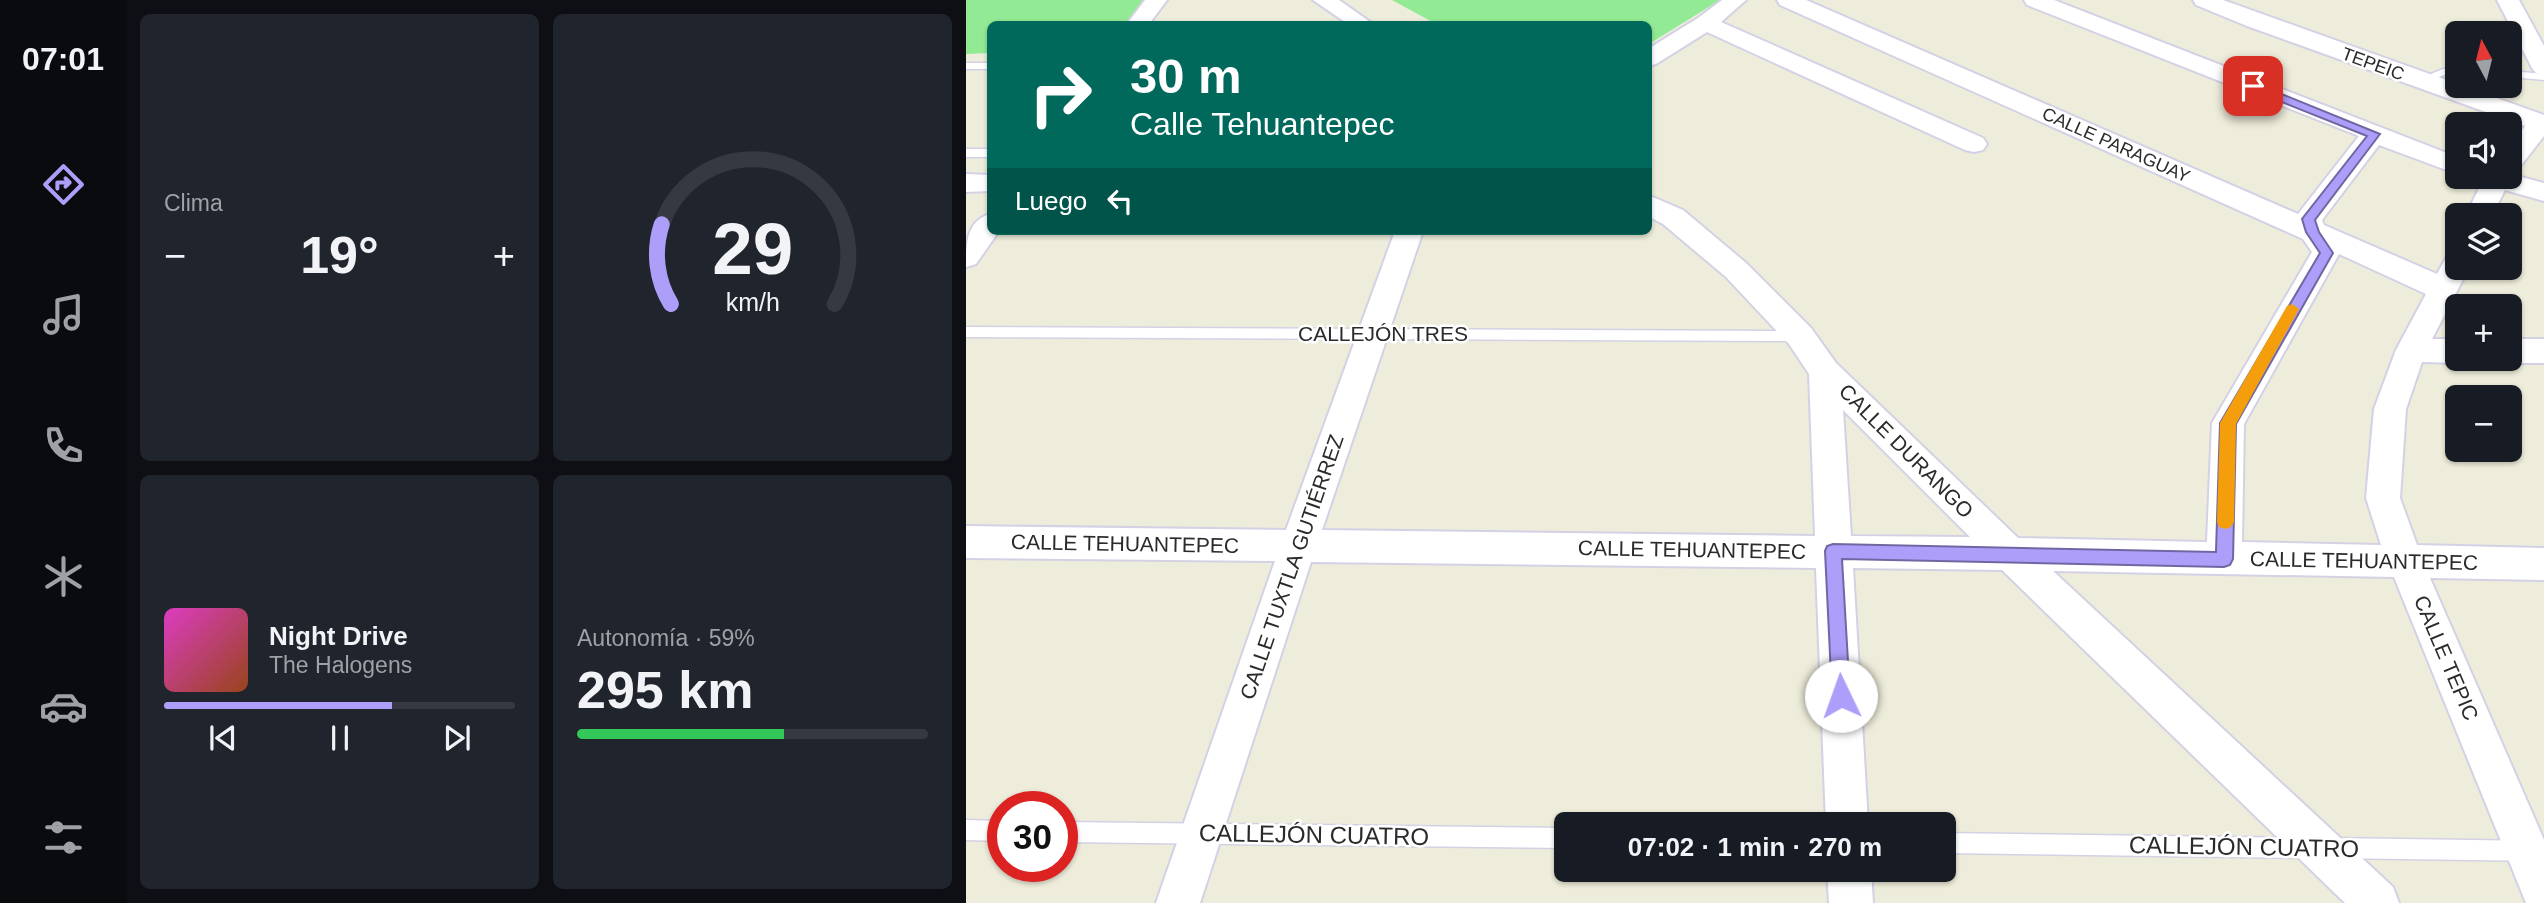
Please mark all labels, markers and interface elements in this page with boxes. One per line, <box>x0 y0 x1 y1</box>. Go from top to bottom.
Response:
north arrow <box>2445 21 2522 98</box>
map controls <box>2445 21 2522 462</box>
text: 07:01 <box>22 41 104 77</box>
street label: TEPEIC <box>2339 43 2407 85</box>
icon: right <box>1015 49 1106 140</box>
text: 30 m <box>1130 49 1242 103</box>
pin <box>2223 56 2283 116</box>
icon: arrive <box>2234 67 2272 105</box>
street label: CALLE PARAGUAY <box>2039 103 2193 187</box>
text: Calle Tehuantepec <box>1130 106 1395 142</box>
button: sound <box>2445 112 2522 189</box>
icon: directions <box>39 160 88 209</box>
icon: left <box>1101 182 1139 220</box>
text: Luego <box>1015 186 1087 216</box>
text: Clima <box>164 190 223 216</box>
button: layers <box>2445 203 2522 280</box>
text: 29 <box>712 208 793 289</box>
text: 19° <box>300 226 379 284</box>
text: − <box>164 235 186 277</box>
text: + <box>493 235 515 277</box>
text: km/h <box>725 287 780 315</box>
icon: music <box>39 290 88 339</box>
button: + <box>2445 294 2522 371</box>
street label: CALLEJÓN TRES <box>1298 322 1468 345</box>
street label: CALLE DURANGO <box>1835 379 1978 522</box>
button: − <box>2445 385 2522 462</box>
icon: phone <box>39 421 88 470</box>
street label: CALLE TUXTLA GUTIÉRREZ <box>1235 431 1348 702</box>
street label: CALLE TEHUANTEPEC <box>1011 530 1239 557</box>
street label: CALLE TEHUANTEPEC <box>1578 536 1806 563</box>
street label: CALLE TEHUANTEPEC <box>2250 547 2478 574</box>
icon: climate <box>39 552 88 601</box>
street label: CALLE TEPIC <box>2410 592 2483 724</box>
text: Night Drive <box>269 621 408 651</box>
text: Autonomía · 59% <box>577 625 755 651</box>
text: The Halogens <box>269 652 412 678</box>
position arrow <box>1804 659 1878 733</box>
text: 295 km <box>577 661 753 719</box>
icon: car <box>39 682 88 731</box>
icon: previous <box>204 719 242 757</box>
icon: pause <box>321 719 359 757</box>
icon: next <box>438 719 476 757</box>
speed limit sign: 30 <box>987 791 1078 882</box>
icon: filters <box>39 813 88 862</box>
street label: CALLEJÓN CUATRO <box>1199 819 1429 850</box>
street label: CALLEJÓN CUATRO <box>2129 831 2359 862</box>
text: 07:02 · 1 min · 270 m <box>1628 832 1882 862</box>

